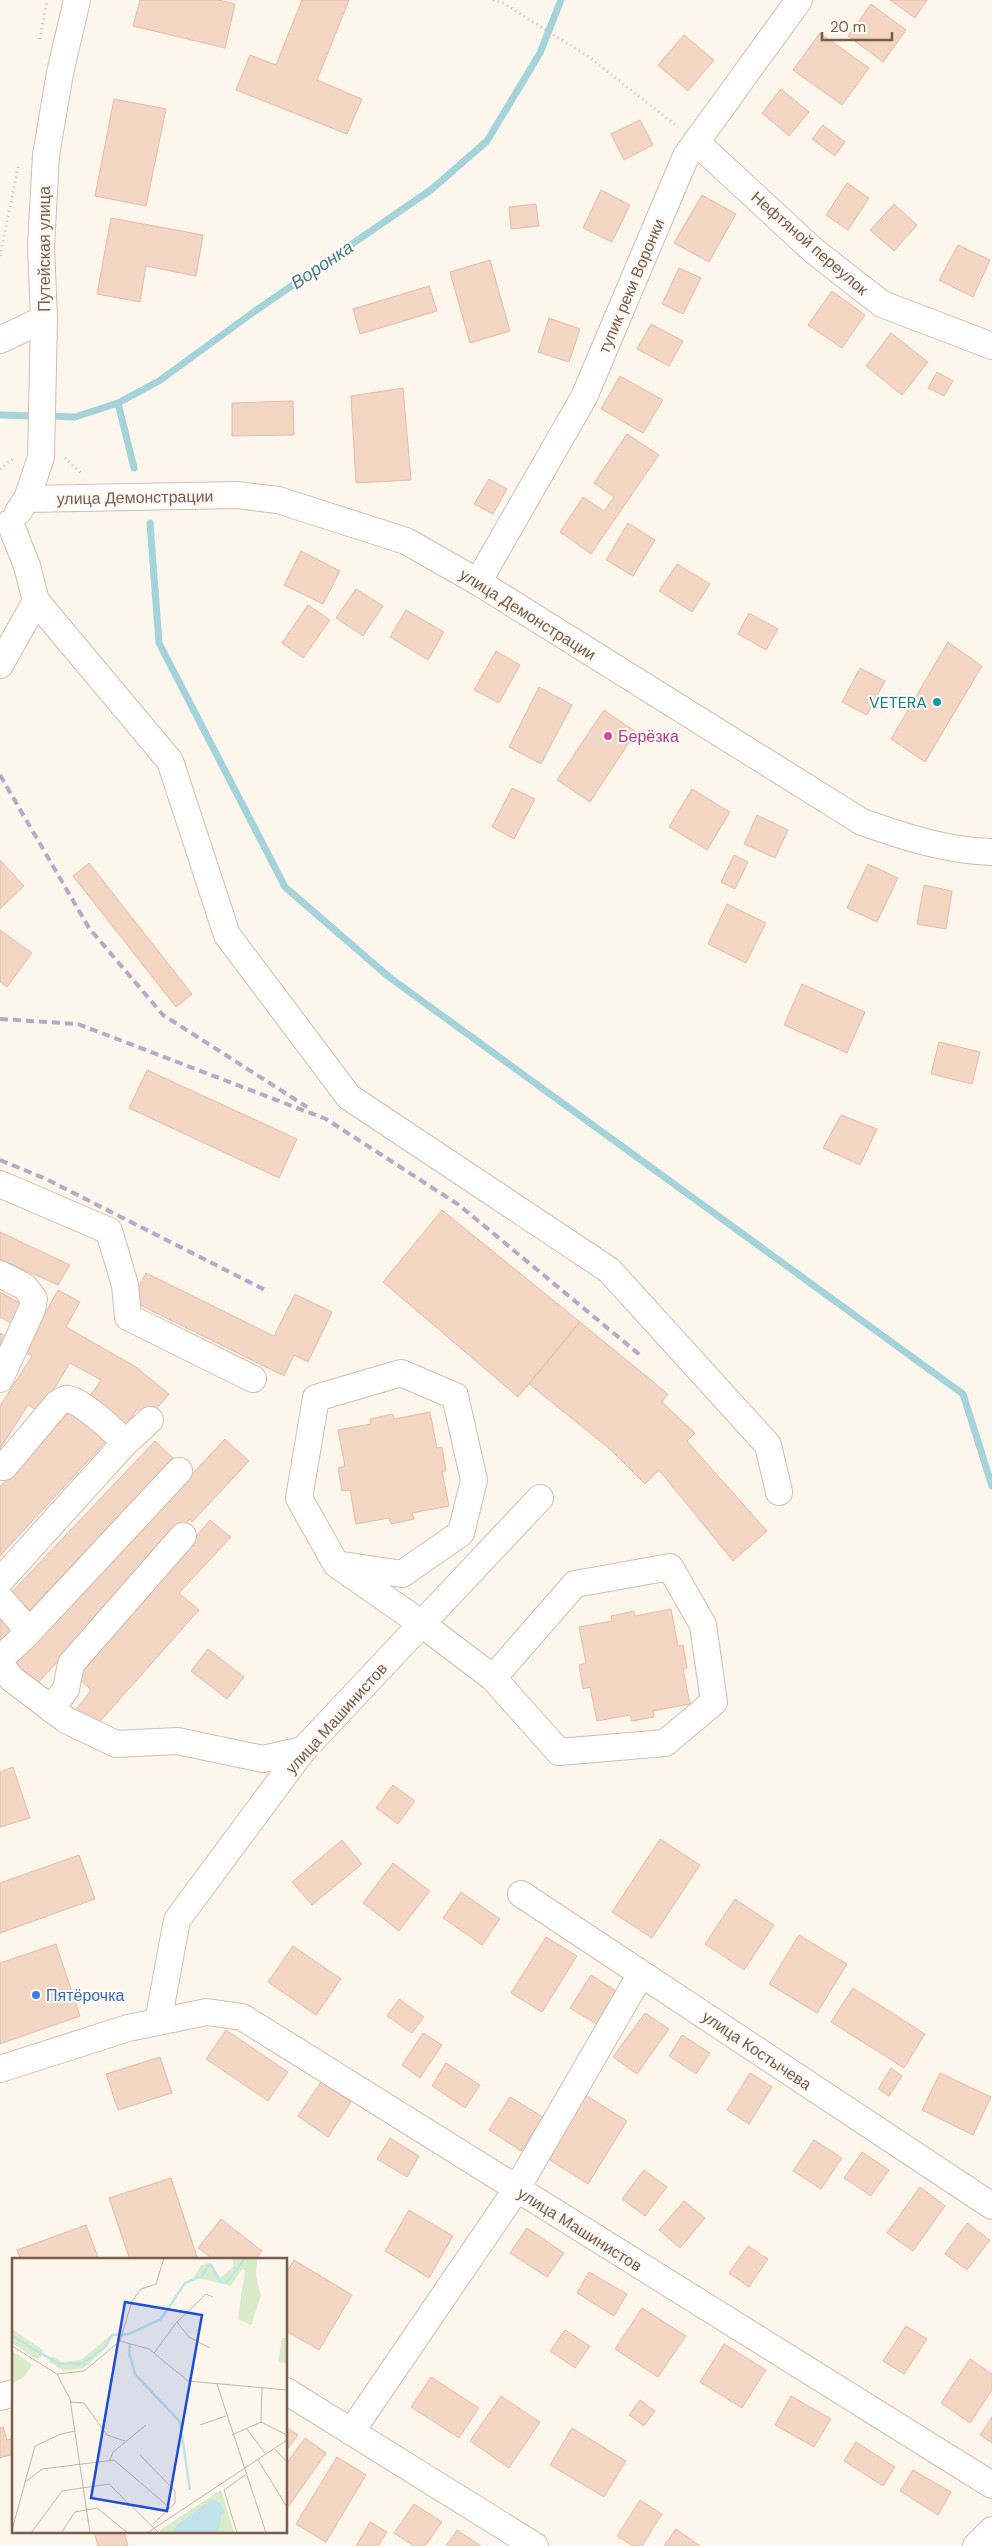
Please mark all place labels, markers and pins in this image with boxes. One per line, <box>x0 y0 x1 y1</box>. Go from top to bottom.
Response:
place label: VETERA <box>869 692 927 713</box>
marker: VETERA <box>931 696 943 708</box>
place label: Берёзка <box>618 726 679 747</box>
marker: Берёзка <box>602 730 614 742</box>
place label: Пятёрочка <box>46 1985 125 2006</box>
marker: Пятёрочка <box>30 1989 42 2001</box>

